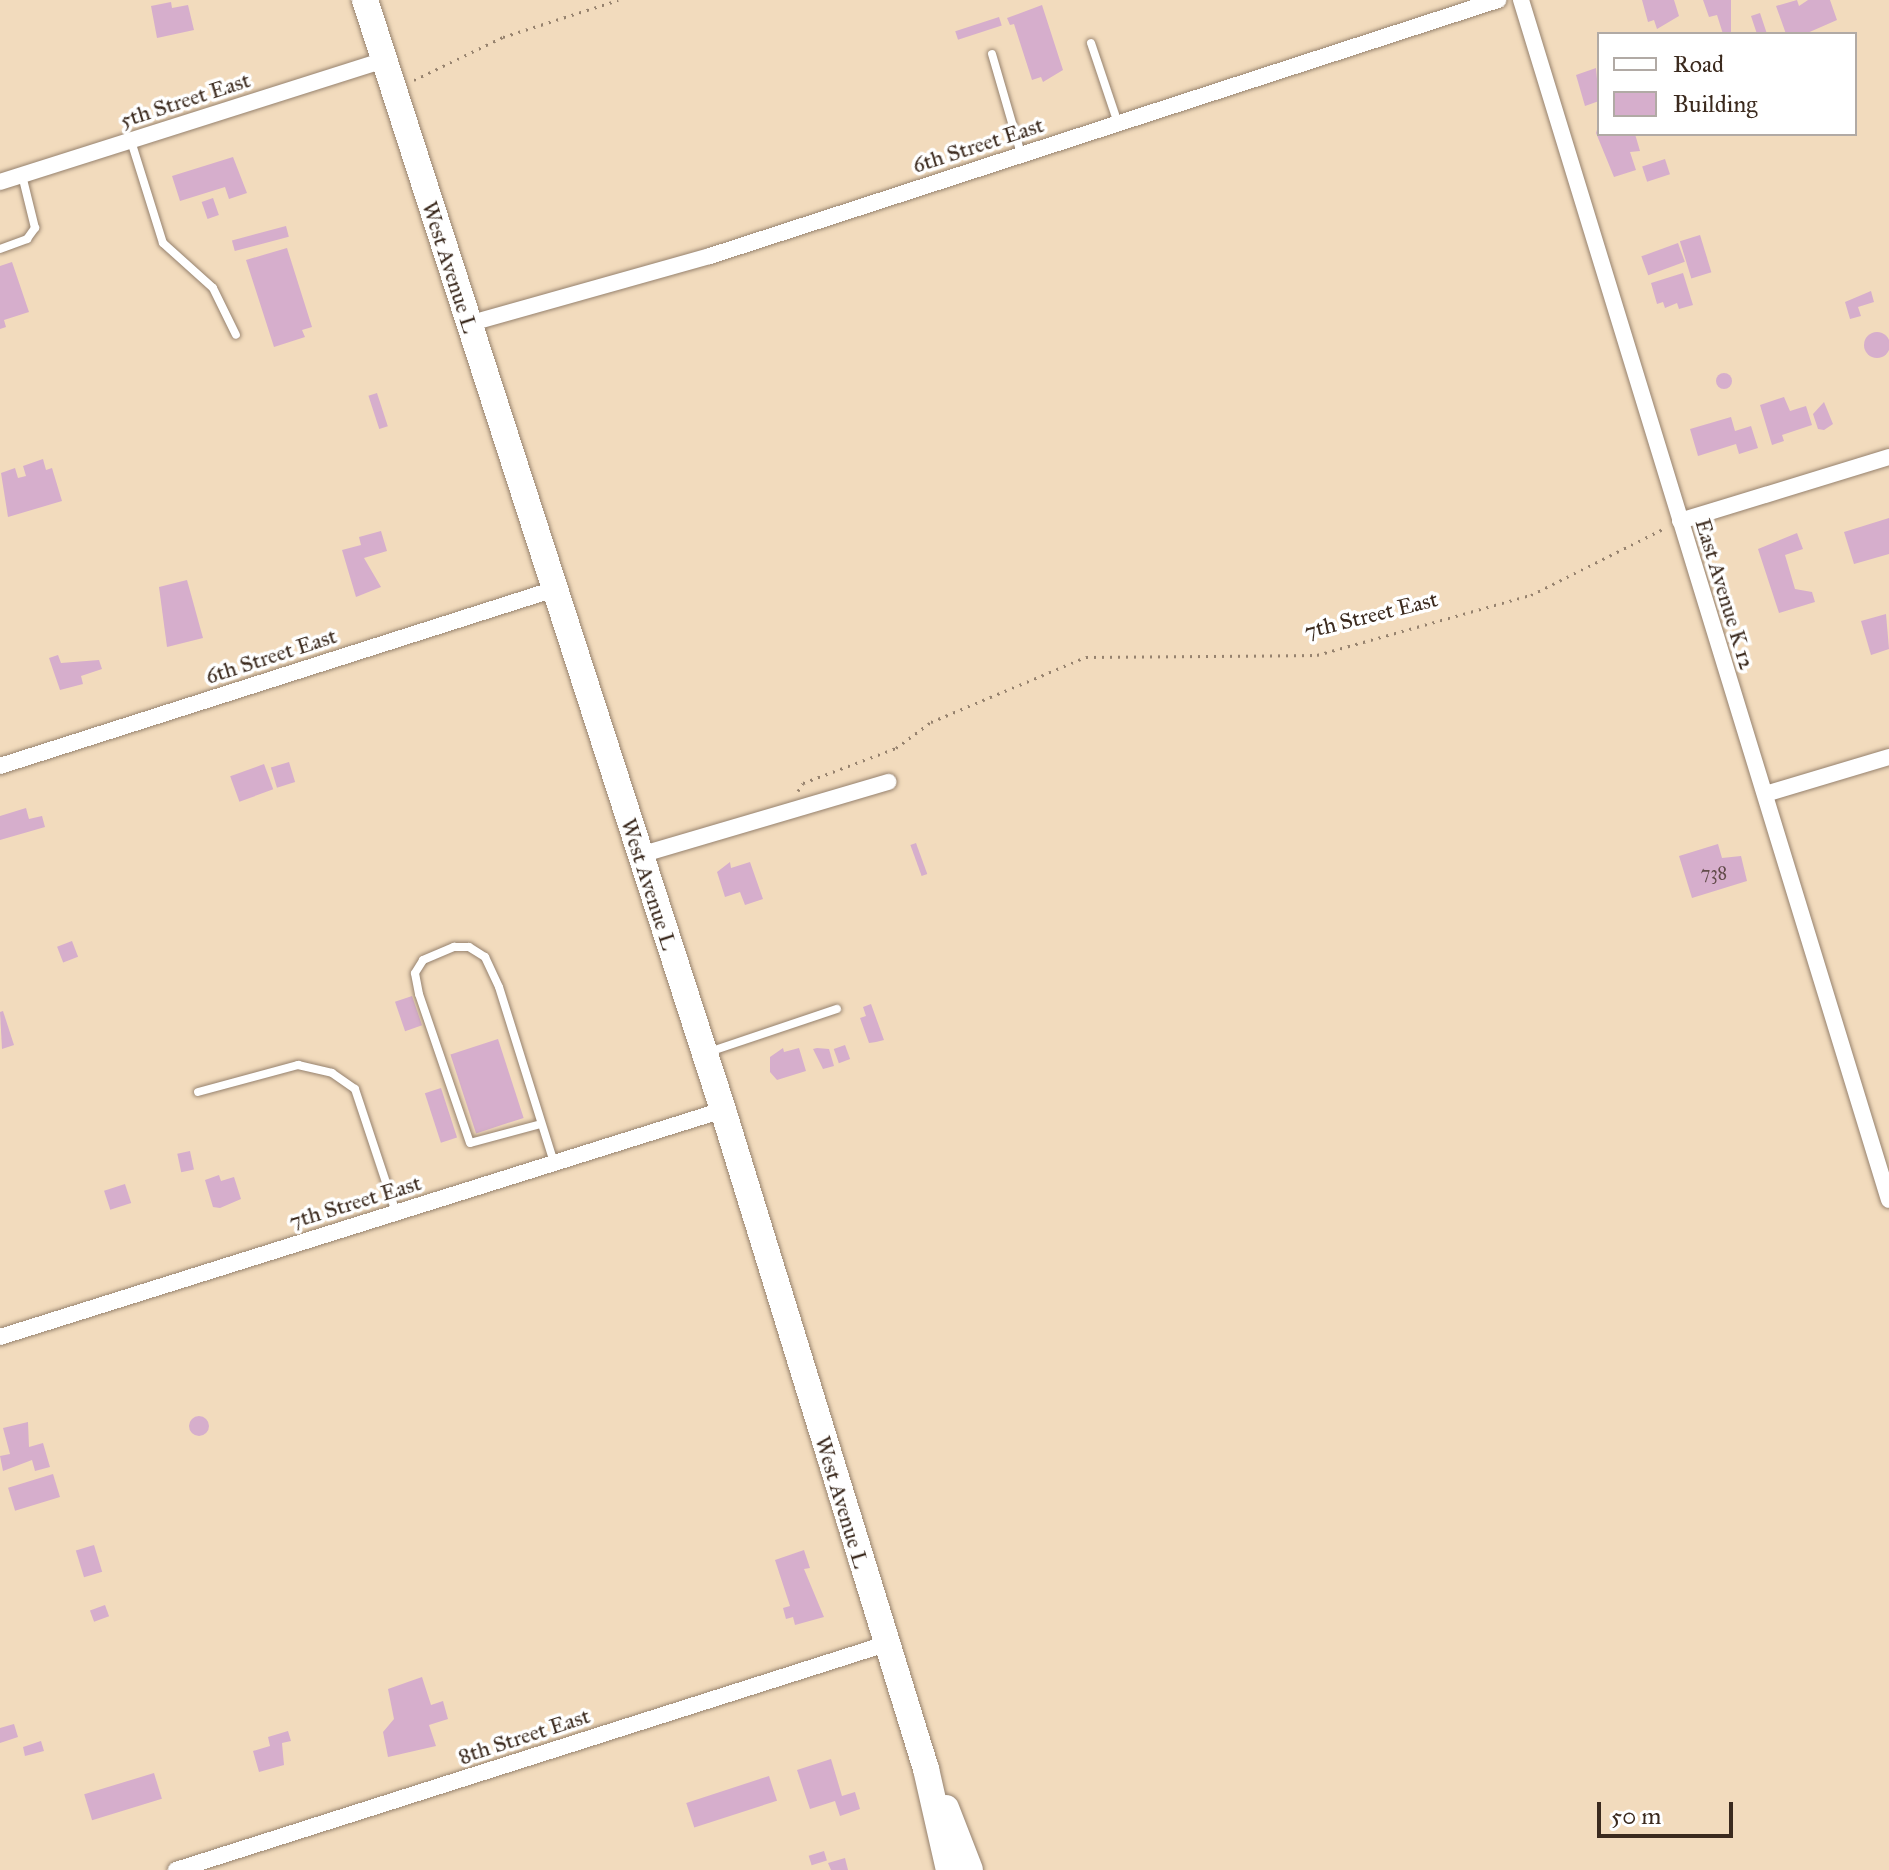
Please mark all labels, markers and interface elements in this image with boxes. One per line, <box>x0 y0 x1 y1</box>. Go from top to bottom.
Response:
legend <box>1597 32 1857 136</box>
text: Road <box>1673 49 1724 79</box>
street label: 5th Street East <box>117 67 253 133</box>
text: Building <box>1673 89 1758 119</box>
street label: 6th Street East <box>909 111 1047 179</box>
street label: West Avenue L <box>416 198 484 336</box>
street label: East Avenue K 12 <box>1690 515 1760 673</box>
street label: 7th Street East <box>1301 586 1441 644</box>
street label: 6th Street East <box>202 622 340 690</box>
street label: West Avenue L <box>615 815 683 953</box>
house number: 738 <box>1701 862 1727 884</box>
street label: 7th Street East <box>286 1169 424 1235</box>
street label: West Avenue L <box>809 1433 875 1571</box>
street label: 8th Street East <box>455 1702 593 1770</box>
scale bar <box>1601 1786 1737 1836</box>
text: 50 m <box>1611 1801 1661 1831</box>

